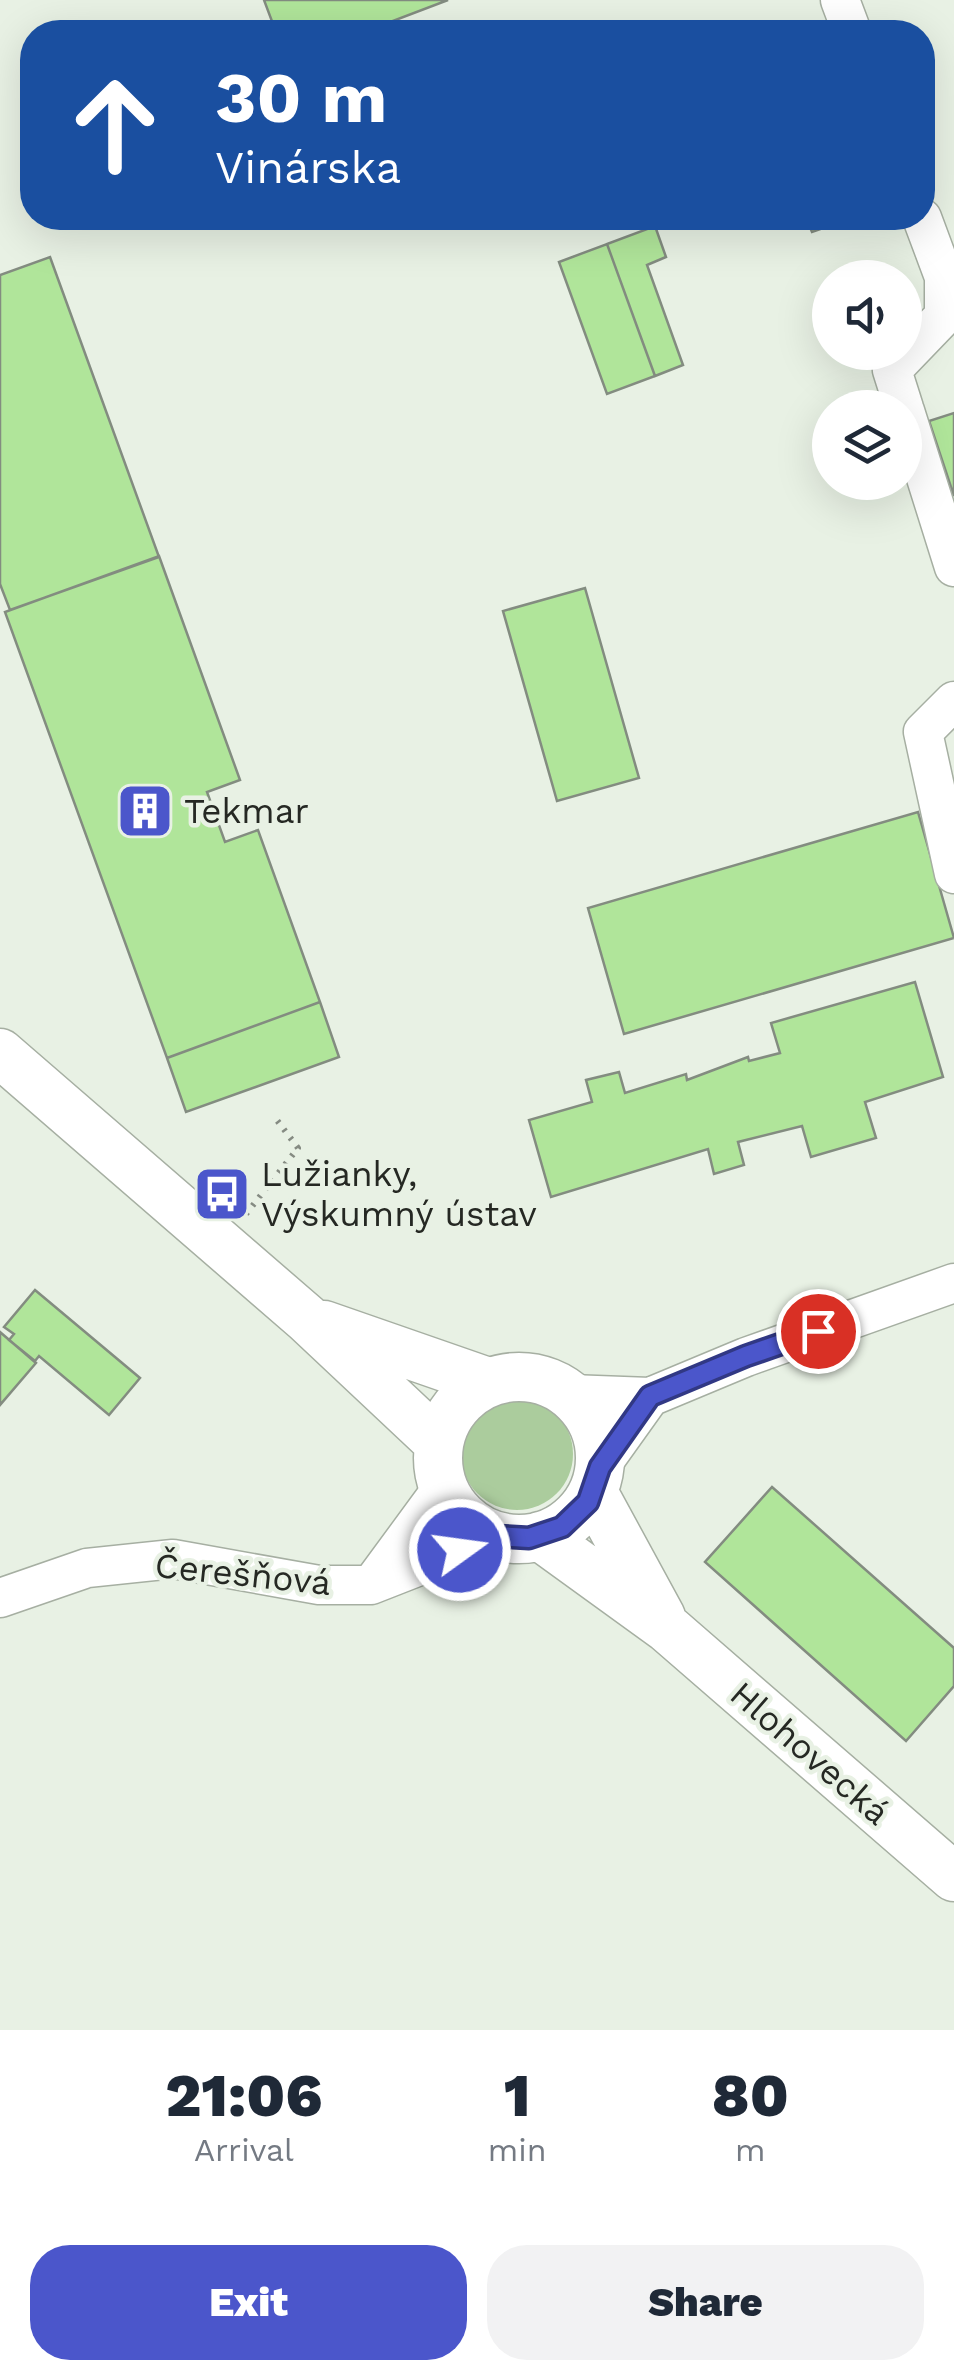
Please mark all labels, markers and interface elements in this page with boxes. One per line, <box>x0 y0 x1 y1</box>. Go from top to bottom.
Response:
text: 30 m <box>215 57 387 139</box>
icon: ahead <box>50 60 180 190</box>
text: Vinárska <box>215 141 401 194</box>
map controls <box>812 260 922 500</box>
button: sound <box>812 260 922 370</box>
button: layers <box>812 390 922 500</box>
building icon: Tekmar <box>115 781 175 841</box>
place label: Tekmar <box>184 790 309 832</box>
place label: Lužianky, Výskumný ústav <box>261 1153 537 1235</box>
bus stop icon: Lužianky, Výskumný ústav <box>192 1164 252 1224</box>
pin <box>776 1289 861 1374</box>
icon: arrive <box>791 1304 846 1359</box>
position arrow <box>408 1498 512 1602</box>
street label: Čerešňová <box>153 1544 333 1604</box>
street label: Hlohovecká <box>722 1672 898 1834</box>
text: 21:06 <box>165 2060 323 2131</box>
text: 1 <box>504 2060 531 2131</box>
text: 80 <box>712 2060 789 2131</box>
text: Arrival <box>194 2131 294 2169</box>
text: min <box>488 2131 547 2169</box>
text: m <box>735 2131 766 2169</box>
button: Exit <box>30 2245 467 2360</box>
button: Share <box>487 2245 924 2360</box>

